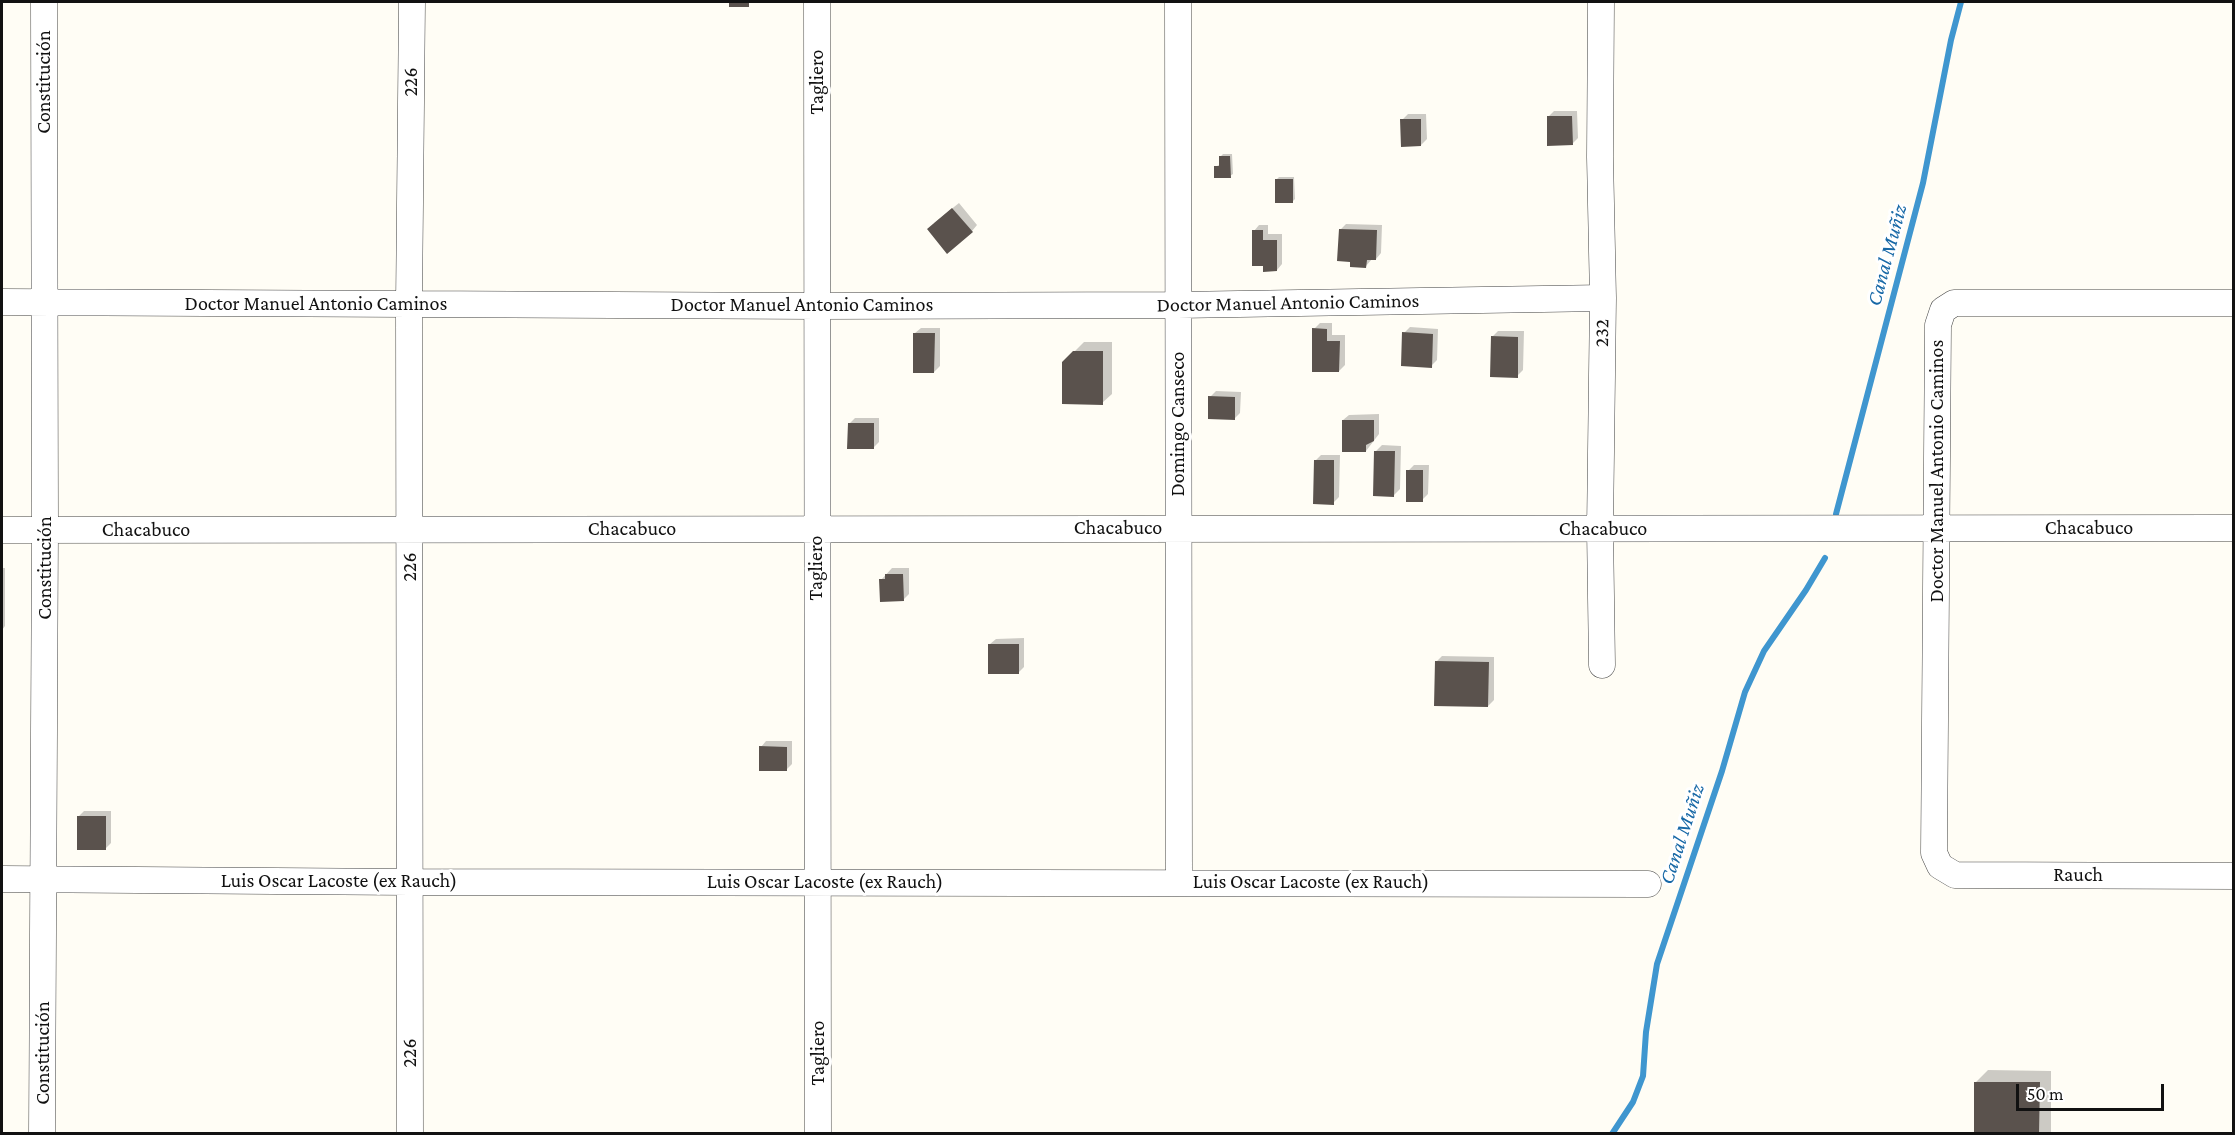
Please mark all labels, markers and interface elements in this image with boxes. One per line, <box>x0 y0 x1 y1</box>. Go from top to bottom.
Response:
street label: Constitución <box>32 30 56 134</box>
street label: Tagliero <box>805 50 829 114</box>
street label: 226 <box>399 67 423 97</box>
water label: Canal Muñiz <box>1861 202 1913 308</box>
street label: Doctor Manuel Antonio Caminos <box>1156 289 1420 317</box>
street label: Doctor Manuel Antonio Caminos <box>185 292 447 316</box>
street label: Doctor Manuel Antonio Caminos <box>671 293 933 317</box>
street label: 232 <box>1590 319 1614 347</box>
street label: Doctor Manuel Antonio Caminos <box>1925 340 1949 602</box>
street label: Domingo Canseco <box>1166 352 1190 496</box>
street label: Constitución <box>33 516 57 620</box>
street label: Chacabuco <box>1074 516 1162 540</box>
street label: Chacabuco <box>2045 516 2133 540</box>
street label: Chacabuco <box>588 517 676 541</box>
street label: Chacabuco <box>1559 517 1647 541</box>
street label: Chacabuco <box>102 518 190 542</box>
street label: Tagliero <box>804 536 828 600</box>
street label: 226 <box>398 552 422 582</box>
water label: Canal Muñiz <box>1654 781 1710 887</box>
street label: Rauch <box>2053 863 2103 887</box>
street label: Luis Oscar Lacoste (ex Rauch) <box>221 869 457 893</box>
street label: Luis Oscar Lacoste (ex Rauch) <box>707 870 943 894</box>
street label: Luis Oscar Lacoste (ex Rauch) <box>1193 870 1429 894</box>
street label: Constitución <box>31 1001 55 1105</box>
street label: Tagliero <box>806 1020 830 1086</box>
street label: 226 <box>398 1038 422 1068</box>
scale bar <box>2019 1072 2168 1110</box>
text: 50 m <box>2027 1084 2064 1104</box>

